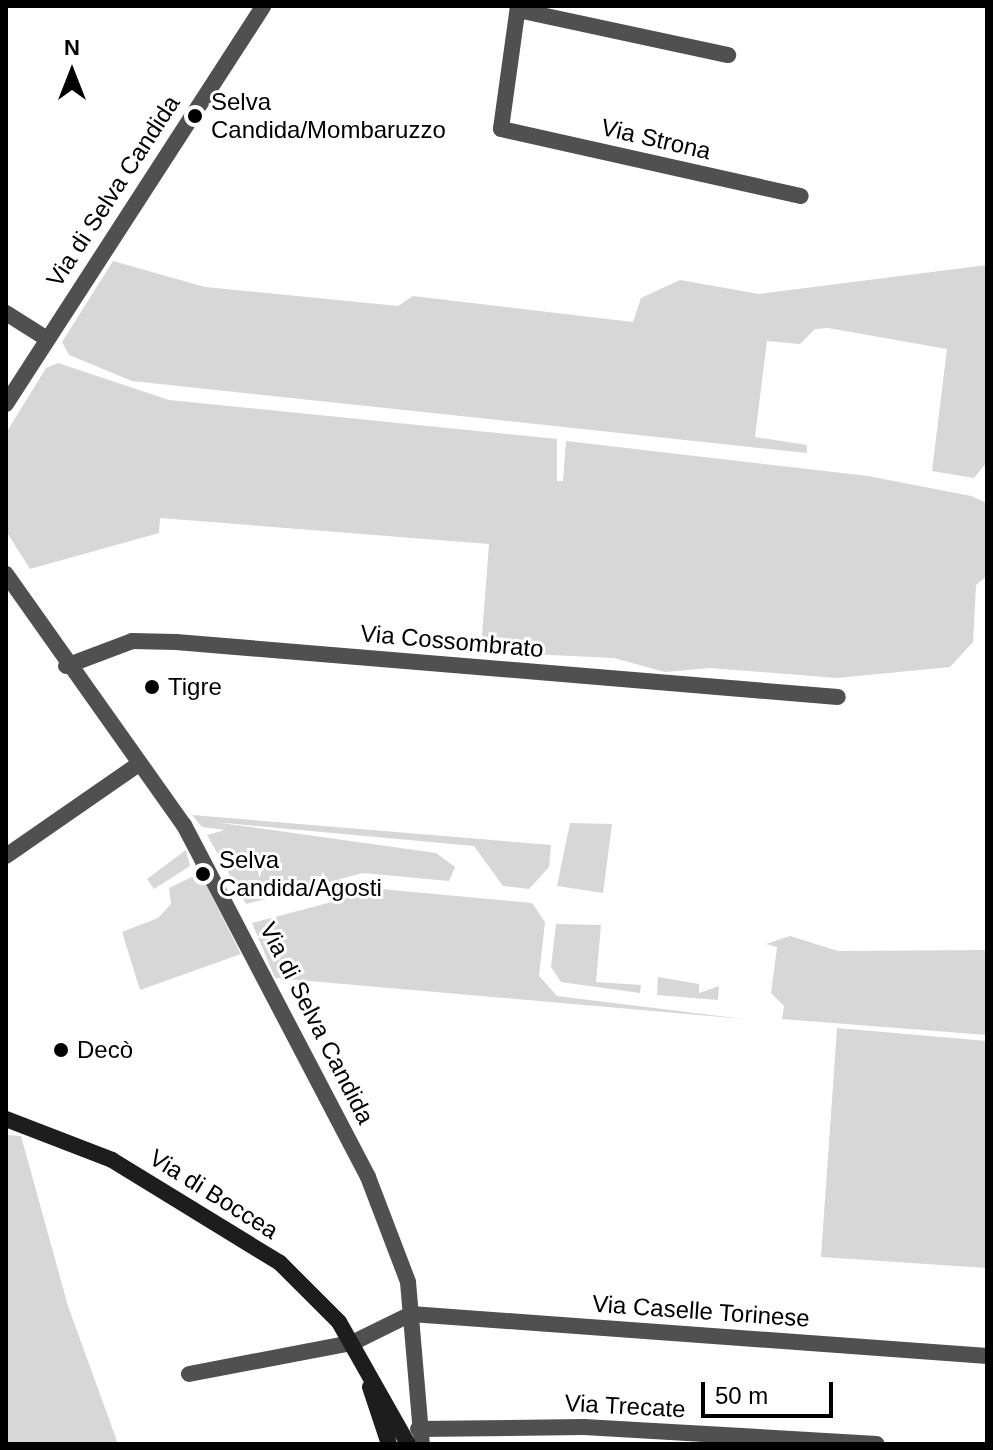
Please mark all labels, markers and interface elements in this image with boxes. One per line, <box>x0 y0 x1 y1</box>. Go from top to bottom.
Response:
north arrow <box>32 32 112 112</box>
text: N <box>64 35 80 60</box>
place label: Selva Candida/Mombaruzzo <box>211 88 446 144</box>
street label: Via di Selva Candida <box>40 90 186 292</box>
marker: Selva Candida/Mombaruzzo <box>186 107 204 125</box>
street label: Via Strona <box>598 112 714 166</box>
street label: Via Cossombrato <box>359 619 545 663</box>
place label: Tigre <box>168 673 222 701</box>
marker: Tigre <box>143 678 161 696</box>
place label: Selva Candida/Agosti <box>219 846 382 902</box>
marker: Selva Candida/Agosti <box>194 865 212 883</box>
street label: Via di Selva Candida <box>254 917 380 1129</box>
place label: Decò <box>77 1036 133 1064</box>
marker: Decò <box>52 1041 70 1059</box>
street label: Via di Boccea <box>144 1143 284 1245</box>
street label: Via Caselle Torinese <box>591 1289 811 1333</box>
scale bar <box>705 1366 837 1416</box>
text: 50 m <box>715 1382 768 1409</box>
street label: Via Trecate <box>564 1388 686 1424</box>

